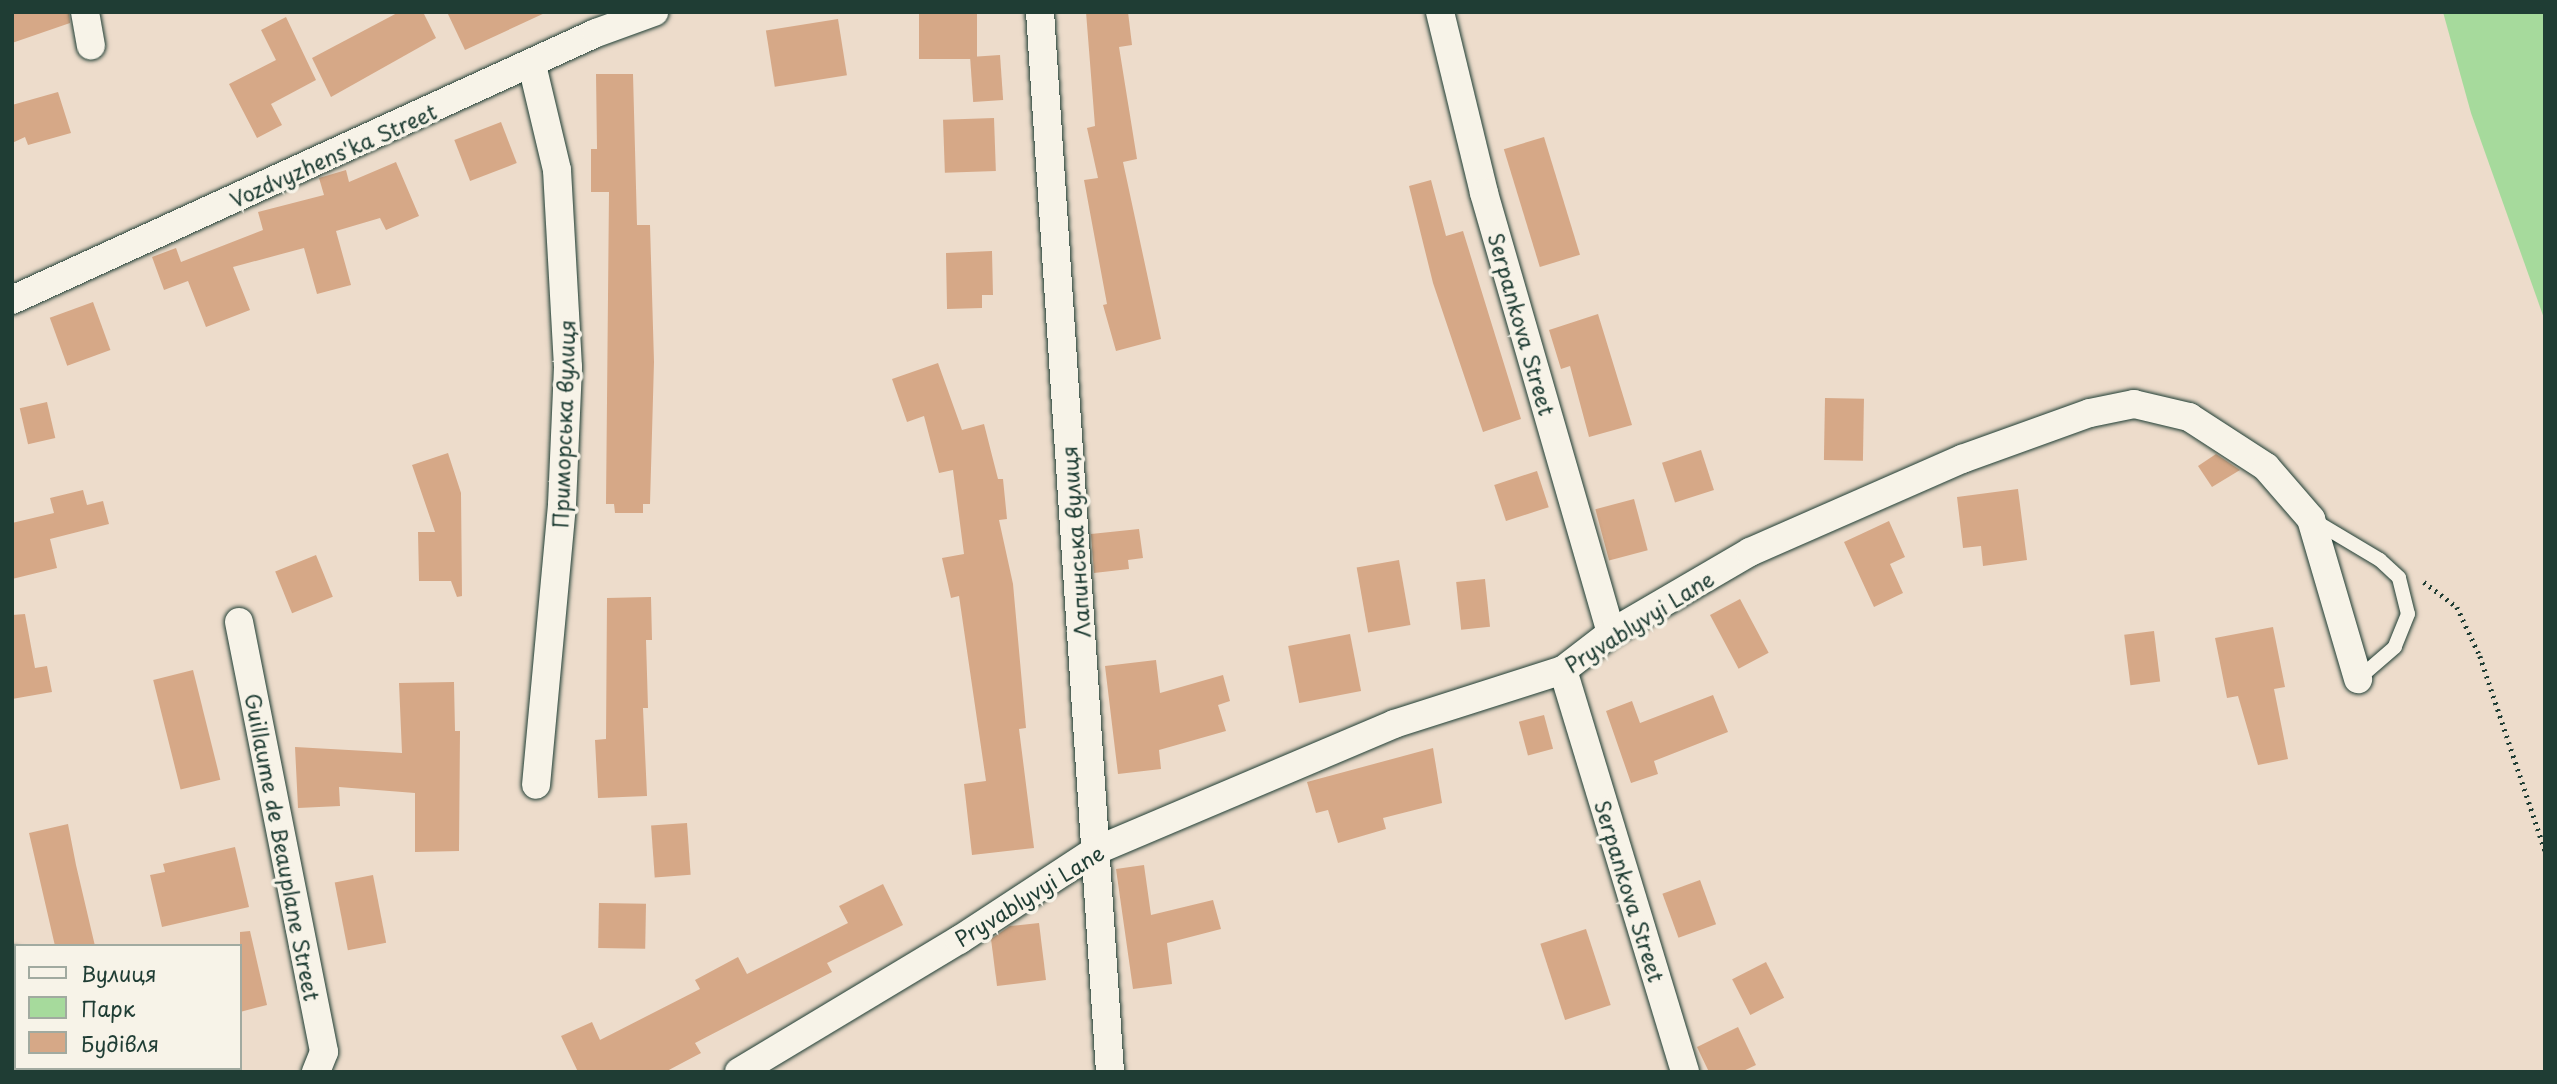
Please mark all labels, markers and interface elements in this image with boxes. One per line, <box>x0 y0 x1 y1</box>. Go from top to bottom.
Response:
street label: Vozdvyzhens'ka Street <box>225 98 441 212</box>
street label: Serpankova Street <box>1484 229 1560 419</box>
street label: Приморська вулиця <box>547 319 579 529</box>
street label: Лапинська вулиця <box>1056 445 1094 639</box>
street label: Pryvablyvyi Lane <box>1560 565 1718 677</box>
street label: Guillaume de Beauplane Street <box>241 690 325 1004</box>
street label: Serpankova Street <box>1590 797 1670 985</box>
street label: Pryvablyvyi Lane <box>950 839 1108 951</box>
legend <box>14 944 242 1070</box>
text: Вулиця <box>81 957 157 989</box>
text: Парк <box>81 992 135 1024</box>
text: Будівля <box>81 1027 159 1059</box>

